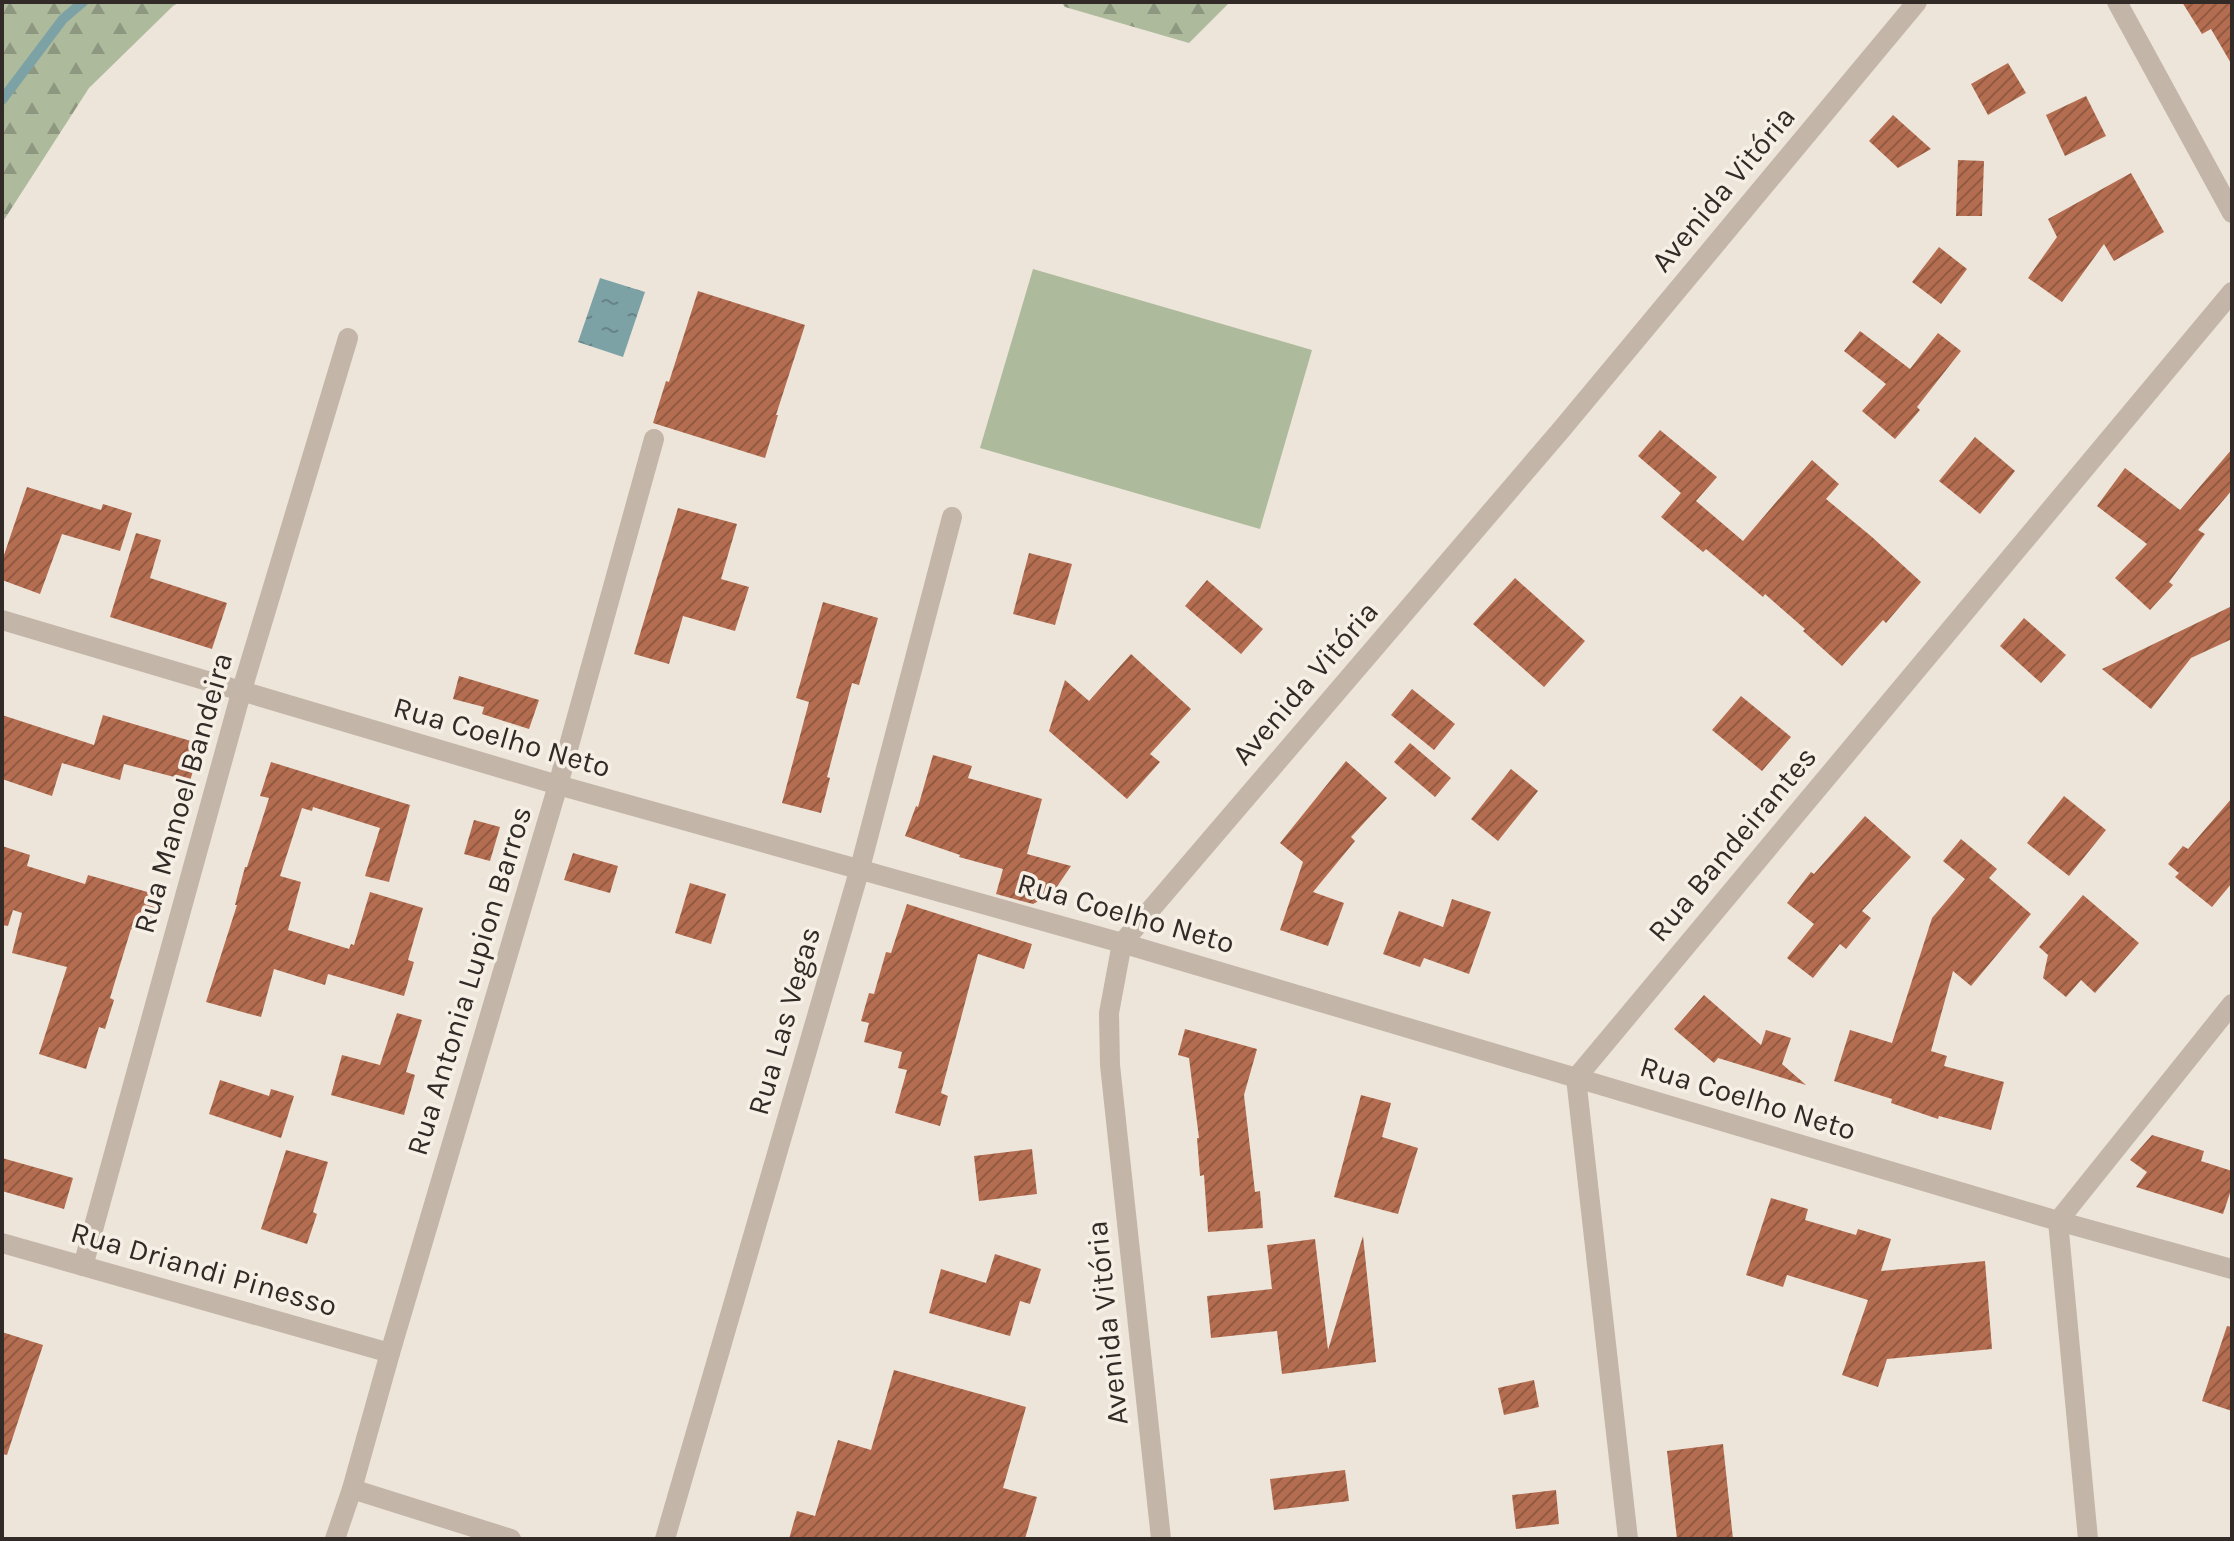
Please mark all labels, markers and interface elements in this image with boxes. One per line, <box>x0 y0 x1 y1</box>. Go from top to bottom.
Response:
street label: Avenida Vitória <box>1643 99 1803 279</box>
street label: Avenida Vitória <box>1224 594 1386 772</box>
street label: Rua Manoel Bandeira <box>126 649 240 937</box>
street label: Rua Coelho Neto <box>389 689 615 785</box>
street label: Rua Bandeirantes <box>1640 739 1824 949</box>
street label: Rua Antonia Lupion Barros <box>399 802 539 1160</box>
street label: Rua Coelho Neto <box>1013 865 1239 961</box>
street label: Rua Las Vegas <box>740 923 828 1119</box>
street label: Rua Coelho Neto <box>1636 1048 1860 1148</box>
street label: Rua Driandi Pinesso <box>67 1214 341 1324</box>
street label: Avenida Vitória <box>1078 1219 1136 1427</box>

